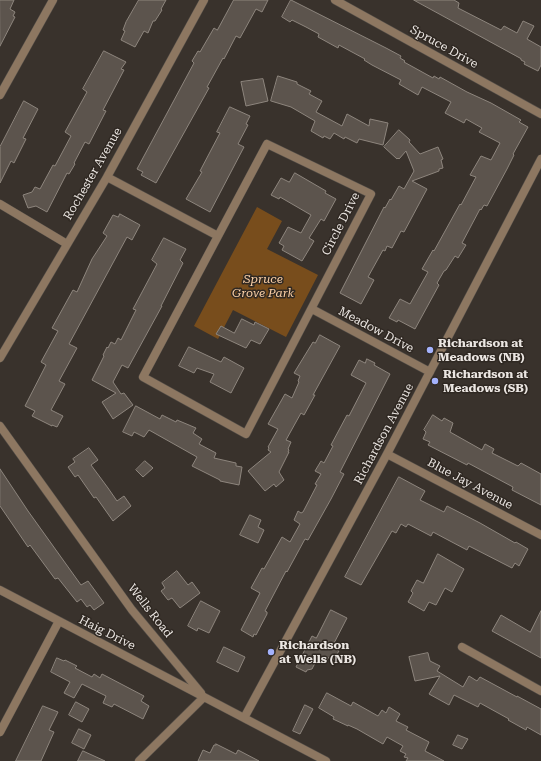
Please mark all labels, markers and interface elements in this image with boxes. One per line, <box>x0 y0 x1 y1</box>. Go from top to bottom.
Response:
street label: Spruce Drive <box>408 22 480 72</box>
street label: Rochester Avenue <box>61 125 125 223</box>
street label: Circle Drive <box>319 190 363 258</box>
park label: Spruce Grove Park <box>232 272 294 300</box>
street label: Meadow Drive <box>336 304 416 356</box>
place label: Richardson at Meadows (NB) <box>438 336 525 364</box>
marker: Richardson at Meadows (NB) <box>425 345 435 355</box>
place label: Richardson at Meadows (SB) <box>443 367 528 395</box>
marker: Richardson at Meadows (SB) <box>430 376 440 386</box>
street label: Richardson Avenue <box>351 381 417 487</box>
street label: Blue Jay Avenue <box>425 455 515 513</box>
street label: Wells Road <box>125 581 175 641</box>
street label: Haig Drive <box>76 613 138 653</box>
place label: Richardson at Wells (NB) <box>279 638 356 666</box>
marker: Richardson at Wells (NB) <box>266 647 276 657</box>

